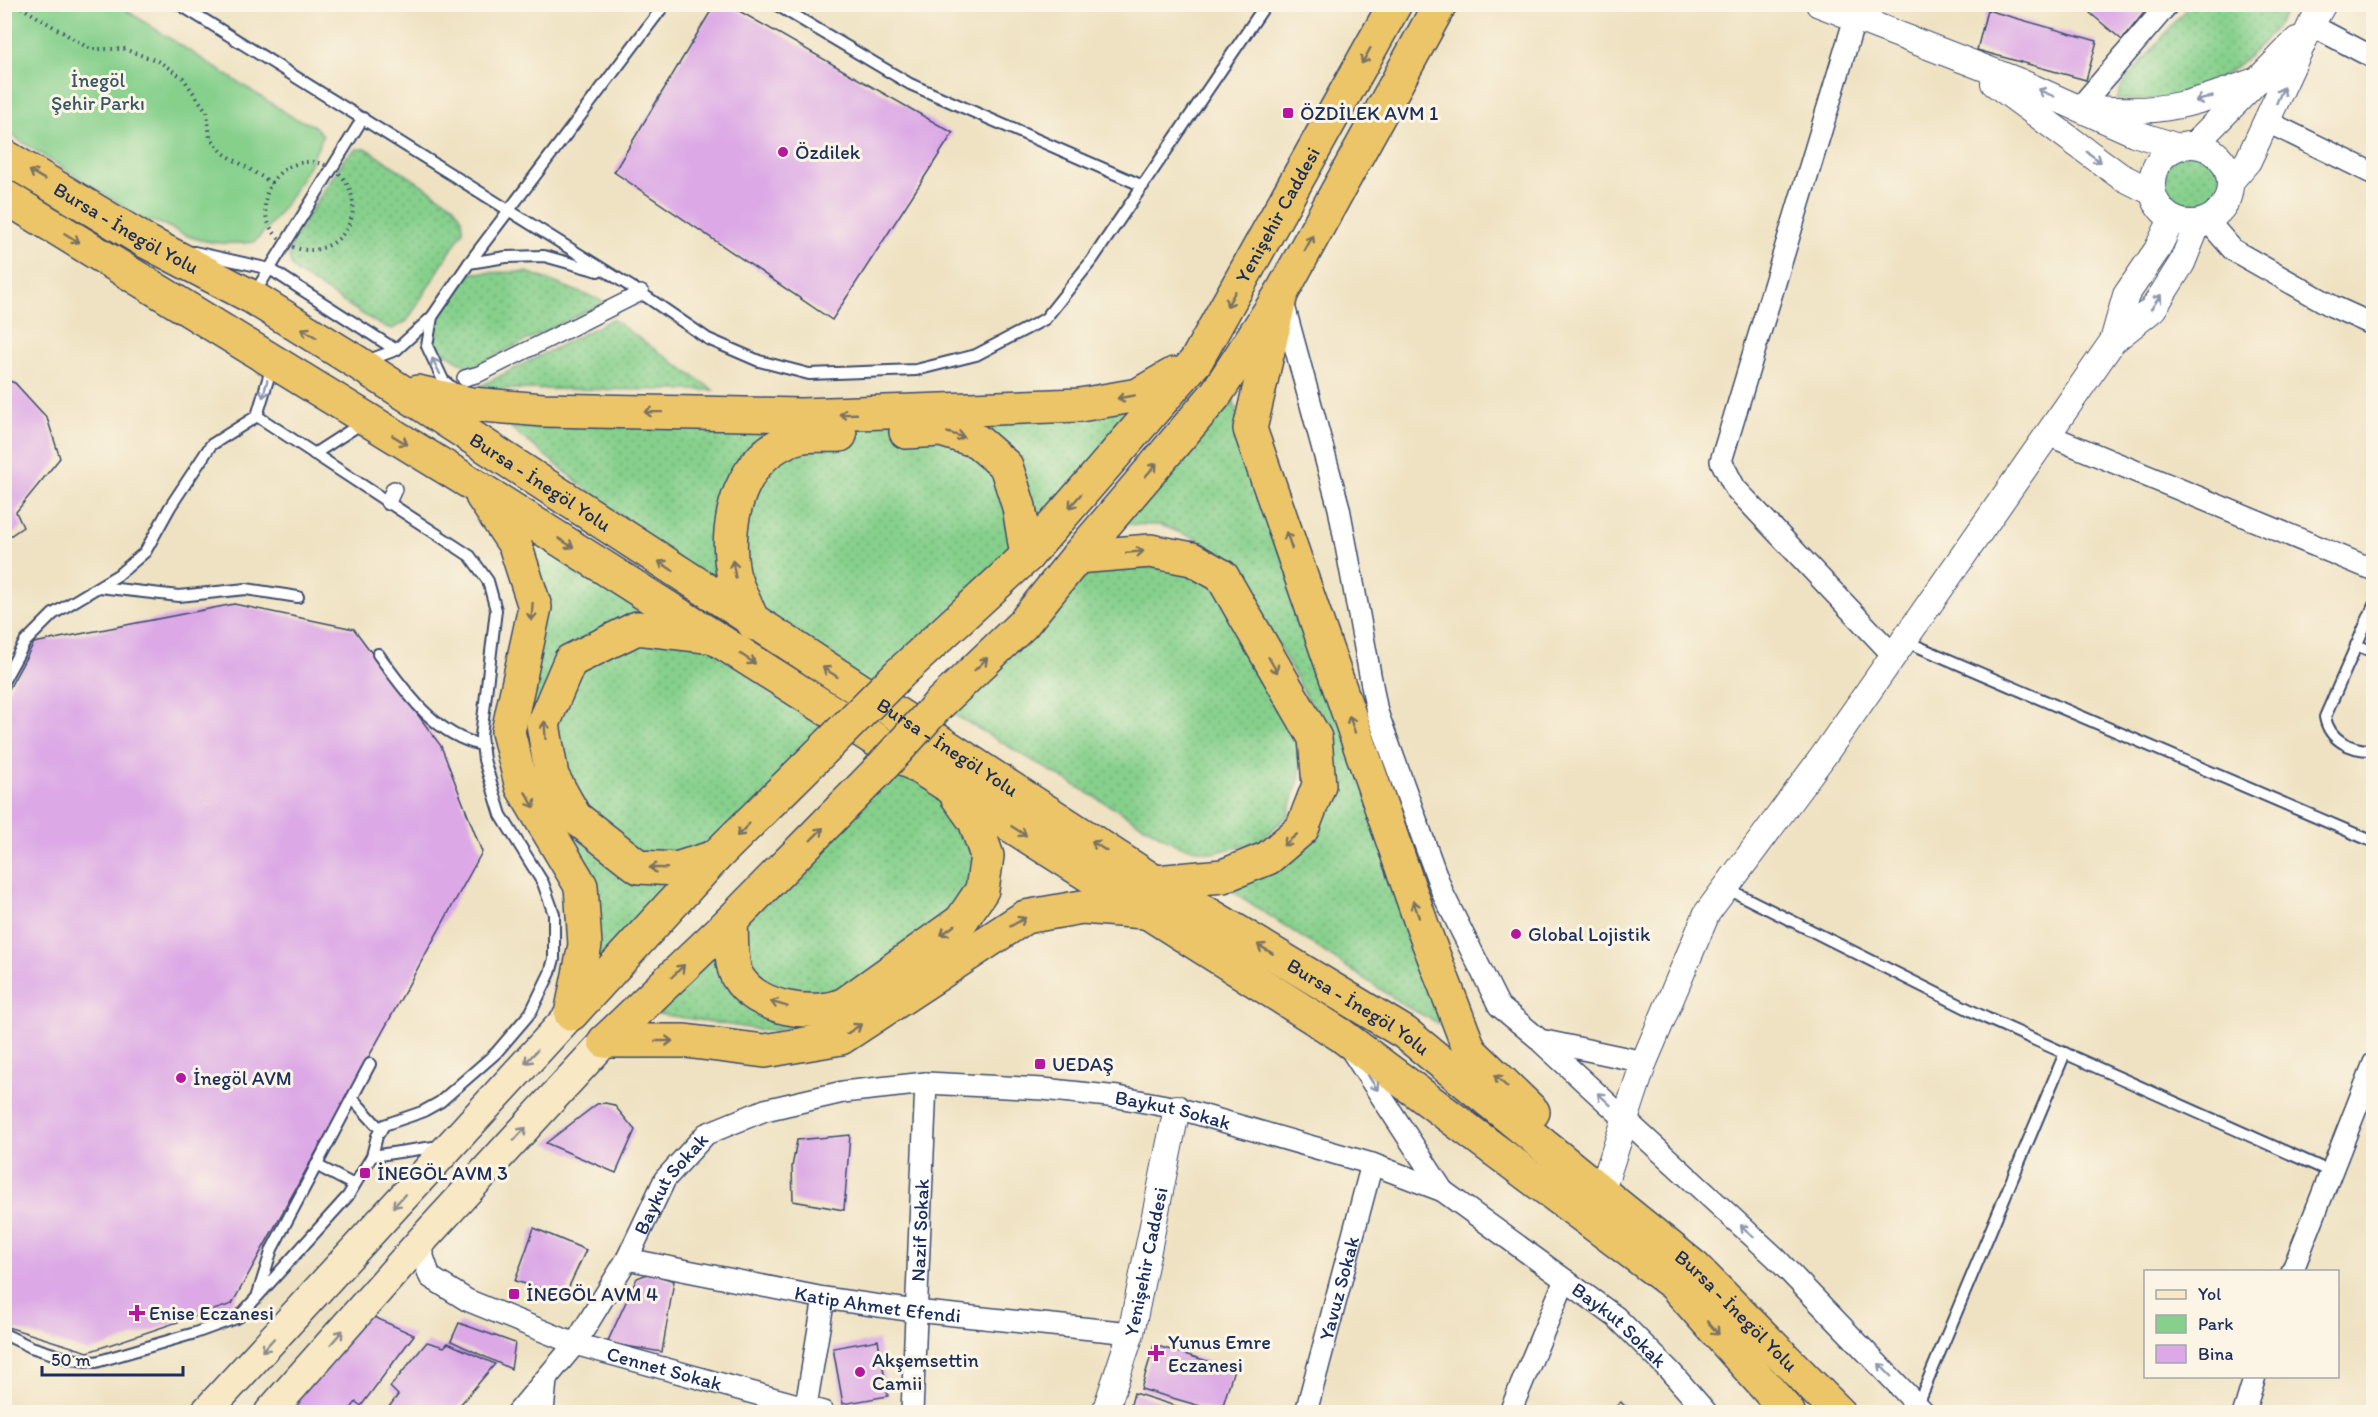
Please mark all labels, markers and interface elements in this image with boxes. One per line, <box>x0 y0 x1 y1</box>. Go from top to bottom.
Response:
one-way arrow <box>1360 46 1371 64</box>
park label: İnegöl Şehir Parkı <box>51 68 145 115</box>
one-way arrow <box>2275 86 2286 105</box>
one-way arrow <box>2038 87 2056 98</box>
one-way arrow <box>2195 94 2214 105</box>
place label: ÖZDİLEK AVM 1 <box>1300 101 1438 125</box>
marker: ÖZDİLEK AVM 1 <box>1281 106 1295 120</box>
place label: Özdilek <box>795 140 861 164</box>
street label: Yenişehir Caddesi <box>1230 143 1325 287</box>
marker: Özdilek <box>776 145 790 159</box>
one-way arrow <box>2085 150 2101 163</box>
one-way arrow <box>29 169 46 181</box>
street label: Bursa - İnegöl Yolu <box>49 177 203 279</box>
one-way arrow <box>63 232 80 244</box>
one-way arrow <box>1304 234 1315 252</box>
one-way arrow <box>1225 290 1236 308</box>
one-way arrow <box>2150 295 2162 311</box>
one-way arrow <box>300 326 317 339</box>
one-way arrow <box>430 358 441 376</box>
one-way arrow <box>259 380 271 399</box>
one-way arrow <box>1117 392 1136 403</box>
one-way arrow <box>643 407 663 418</box>
one-way arrow <box>838 408 858 419</box>
street label: Bursa - İnegöl Yolu <box>465 427 616 537</box>
one-way arrow <box>946 430 965 441</box>
one-way arrow <box>391 435 408 447</box>
one-way arrow <box>1144 463 1158 478</box>
one-way arrow <box>1068 493 1082 508</box>
one-way arrow <box>1282 531 1293 550</box>
one-way arrow <box>557 537 574 549</box>
one-way arrow <box>1125 546 1145 557</box>
one-way arrow <box>658 559 675 572</box>
one-way arrow <box>728 560 739 579</box>
one-way arrow <box>527 601 538 621</box>
one-way arrow <box>739 653 756 665</box>
one-way arrow <box>1267 656 1279 673</box>
one-way arrow <box>974 657 989 671</box>
one-way arrow <box>822 666 838 678</box>
street label: Bursa - İnegöl Yolu <box>873 692 1023 802</box>
one-way arrow <box>1346 715 1357 734</box>
one-way arrow <box>540 721 551 740</box>
one-way arrow <box>525 791 537 808</box>
one-way arrow <box>736 822 751 837</box>
one-way arrow <box>1010 825 1027 837</box>
one-way arrow <box>809 826 824 841</box>
one-way arrow <box>1282 833 1298 846</box>
one-way arrow <box>1091 840 1108 852</box>
one-way arrow <box>649 862 669 874</box>
one-way arrow <box>1410 900 1421 919</box>
one-way arrow <box>1009 916 1026 928</box>
place label: Global Lojistik <box>1528 922 1651 946</box>
one-way arrow <box>941 924 957 936</box>
marker: Global Lojistik <box>1509 927 1523 941</box>
one-way arrow <box>1257 942 1274 954</box>
street label: Bursa - İnegöl Yolu <box>1283 953 1435 1060</box>
one-way arrow <box>670 965 685 979</box>
one-way arrow <box>770 998 789 1009</box>
one-way arrow <box>846 1022 863 1035</box>
one-way arrow <box>653 1035 673 1047</box>
one-way arrow <box>524 1049 538 1064</box>
place label: UEDAŞ <box>1052 1052 1114 1076</box>
marker: UEDAŞ <box>1033 1057 1047 1071</box>
place label: İnegöl AVM <box>193 1066 292 1090</box>
marker: İnegöl AVM <box>174 1071 188 1085</box>
one-way arrow <box>1493 1074 1508 1088</box>
one-way arrow <box>1367 1075 1380 1092</box>
street label: Baykut Sokak <box>1113 1085 1234 1135</box>
one-way arrow <box>1597 1092 1612 1106</box>
one-way arrow <box>513 1127 527 1142</box>
street label: Baykut Sokak <box>628 1128 713 1238</box>
place label: İNEGÖL AVM 3 <box>377 1161 508 1185</box>
marker: İNEGÖL AVM 3 <box>358 1166 372 1180</box>
street label: Nazif Sokak <box>906 1178 934 1282</box>
street label: Yenişehir Caddesi <box>1119 1185 1173 1338</box>
one-way arrow <box>392 1193 406 1208</box>
one-way arrow <box>1740 1224 1755 1238</box>
street label: Yavuz Sokak <box>1314 1233 1364 1343</box>
street label: Bursa - İnegöl Yolu <box>1670 1244 1803 1377</box>
legend <box>2144 1270 2339 1378</box>
street label: Baykut Sokak <box>1567 1277 1672 1373</box>
street label: Katip Ahmet Efendi <box>793 1280 962 1328</box>
place label: İNEGÖL AVM 4 <box>526 1282 658 1306</box>
text: Yol <box>2198 1283 2221 1305</box>
marker: İNEGÖL AVM 4 <box>507 1287 521 1301</box>
place label: Enise Eczanesi <box>149 1301 274 1325</box>
marker: Enise Eczanesi <box>130 1306 144 1320</box>
text: Park <box>2198 1313 2233 1335</box>
one-way arrow <box>1706 1320 1720 1335</box>
one-way arrow <box>330 1329 343 1345</box>
place label: Yunus Emre Eczanesi <box>1168 1330 1271 1377</box>
one-way arrow <box>261 1337 275 1352</box>
scale bar <box>42 1339 183 1377</box>
street label: Cennet Sokak <box>604 1341 725 1396</box>
text: Bina <box>2198 1343 2233 1365</box>
marker: Yunus Emre Eczanesi <box>1149 1346 1163 1360</box>
place label: Akşemsettin Camii <box>872 1348 979 1395</box>
text: 50 m <box>51 1349 91 1371</box>
one-way arrow <box>1877 1362 1892 1377</box>
marker: Akşemsettin Camii <box>853 1365 867 1379</box>

